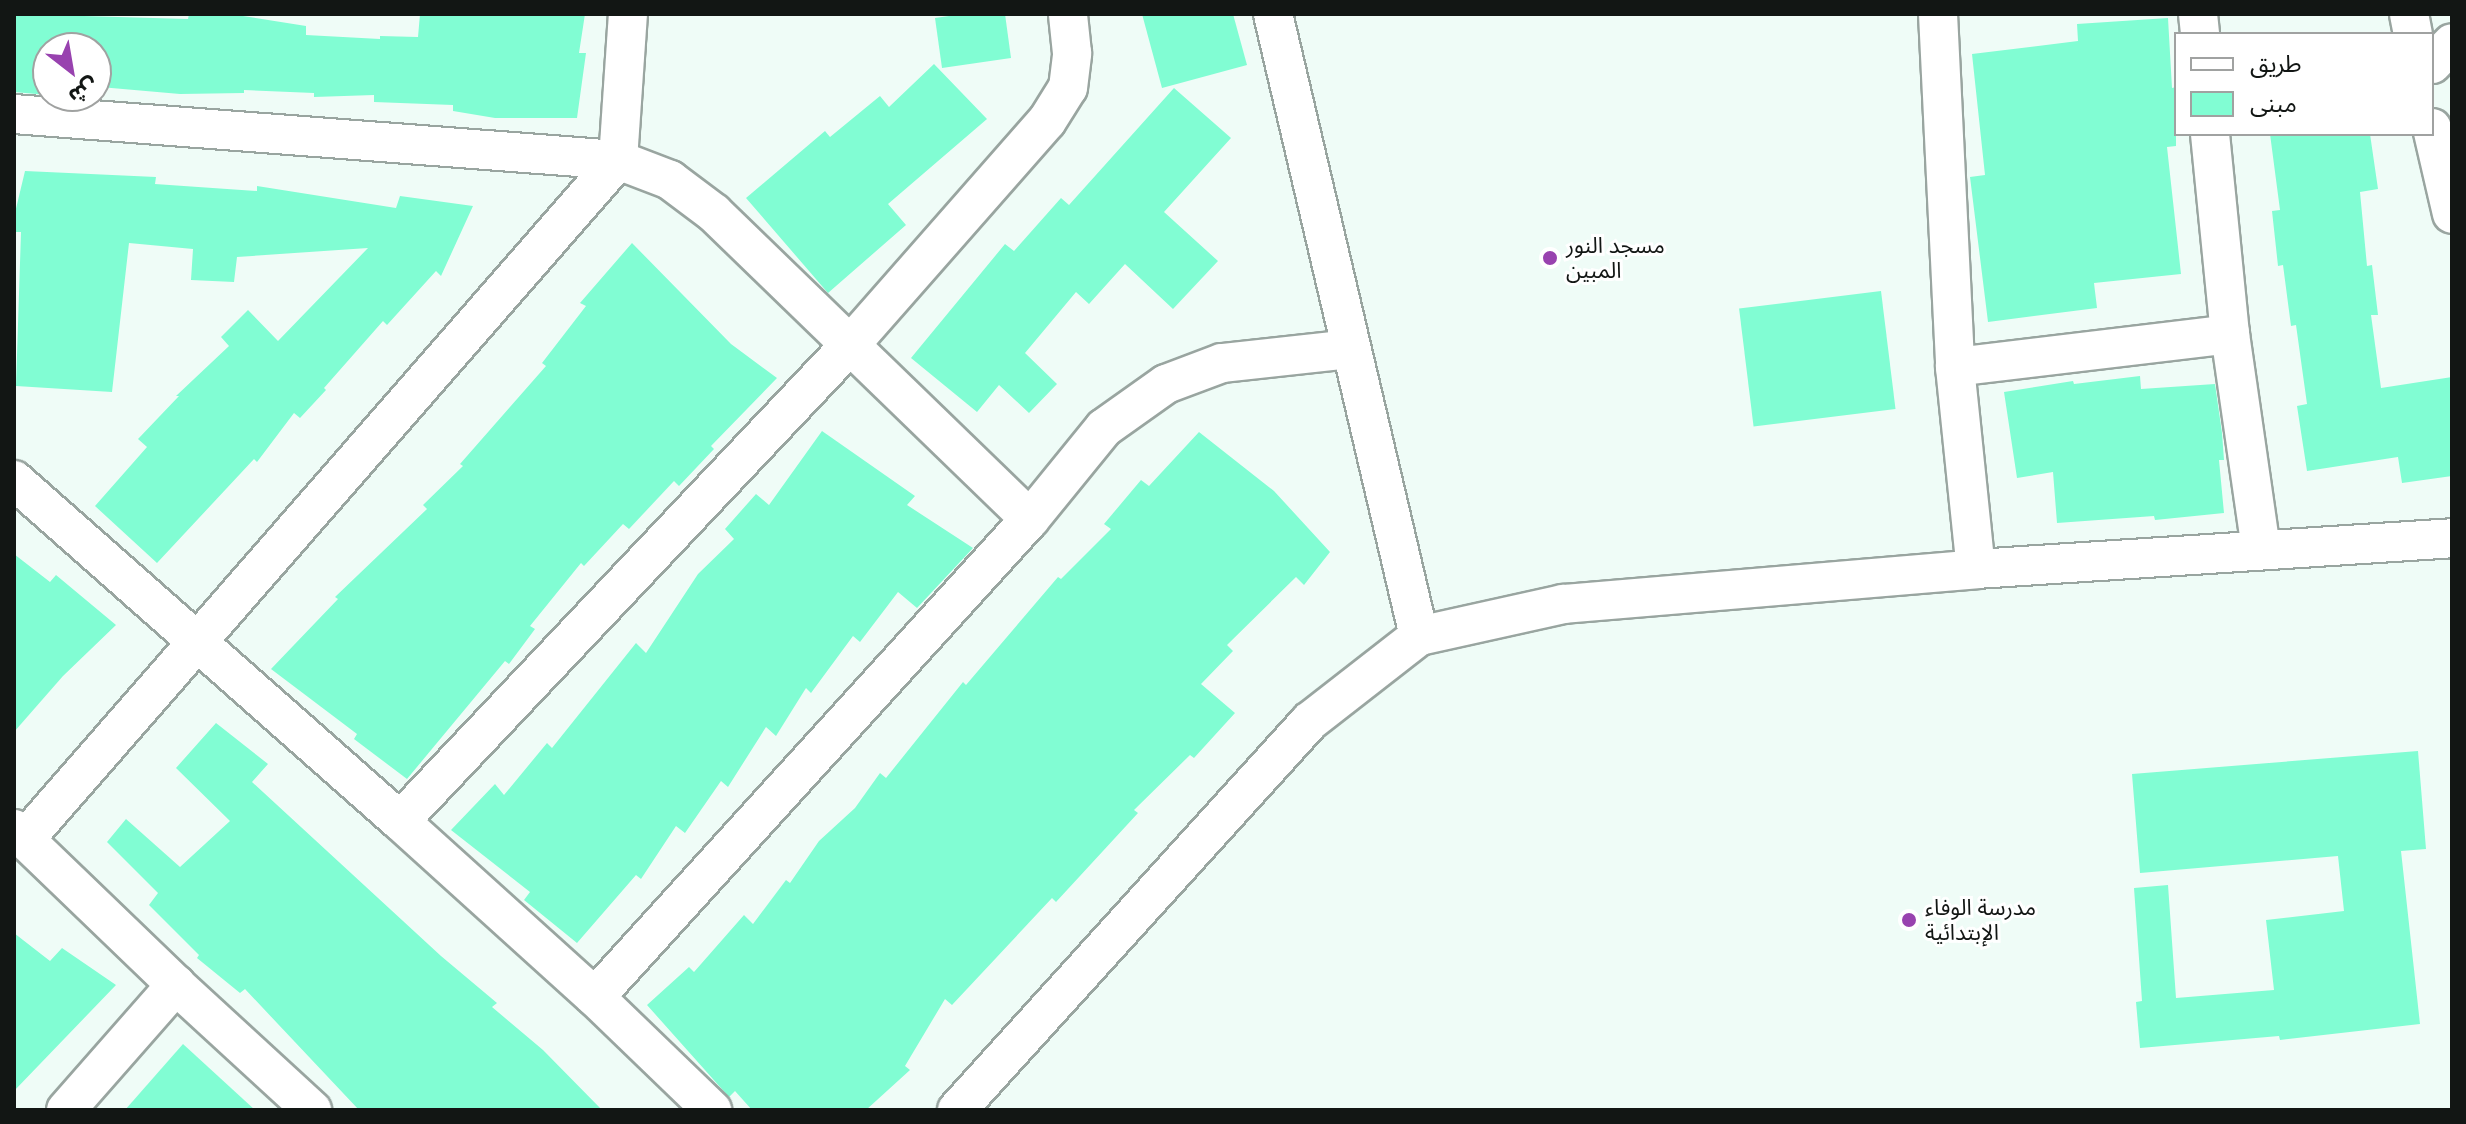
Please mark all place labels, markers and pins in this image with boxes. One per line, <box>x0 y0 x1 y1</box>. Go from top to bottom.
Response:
place label: مسجد النور المبين <box>1566 232 1665 284</box>
marker: مسجد النور المبين <box>1541 249 1559 267</box>
place label: مدرسة الوفاء الإبتدائية <box>1925 894 2036 946</box>
marker: مدرسة الوفاء الإبتدائية <box>1900 911 1918 929</box>

